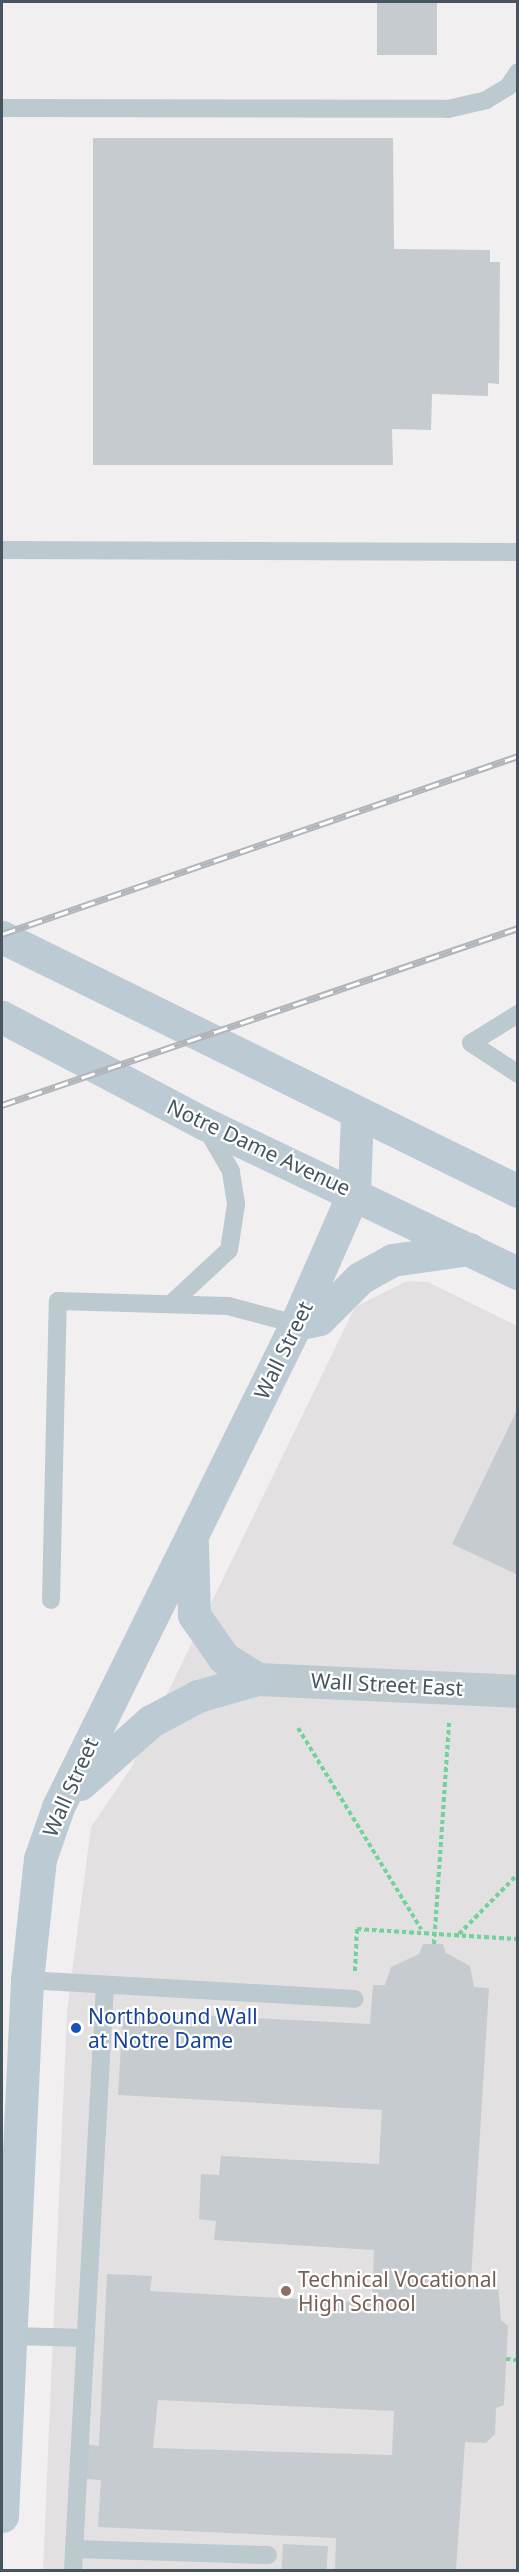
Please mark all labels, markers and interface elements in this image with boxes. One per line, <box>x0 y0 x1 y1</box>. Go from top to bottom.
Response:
street label: Notre Dame Avenue <box>163 1093 355 1201</box>
street label: Wall Street <box>248 1297 318 1403</box>
street label: Wall Street East <box>310 1667 464 1701</box>
street label: Wall Street <box>37 1734 103 1840</box>
place label: Northbound Wall at Notre Dame <box>88 2003 258 2053</box>
marker: Northbound Wall at Notre Dame <box>69 2021 83 2035</box>
place label: Technical Vocational High School <box>298 2266 497 2316</box>
marker: Technical Vocational High School <box>279 2284 293 2298</box>

